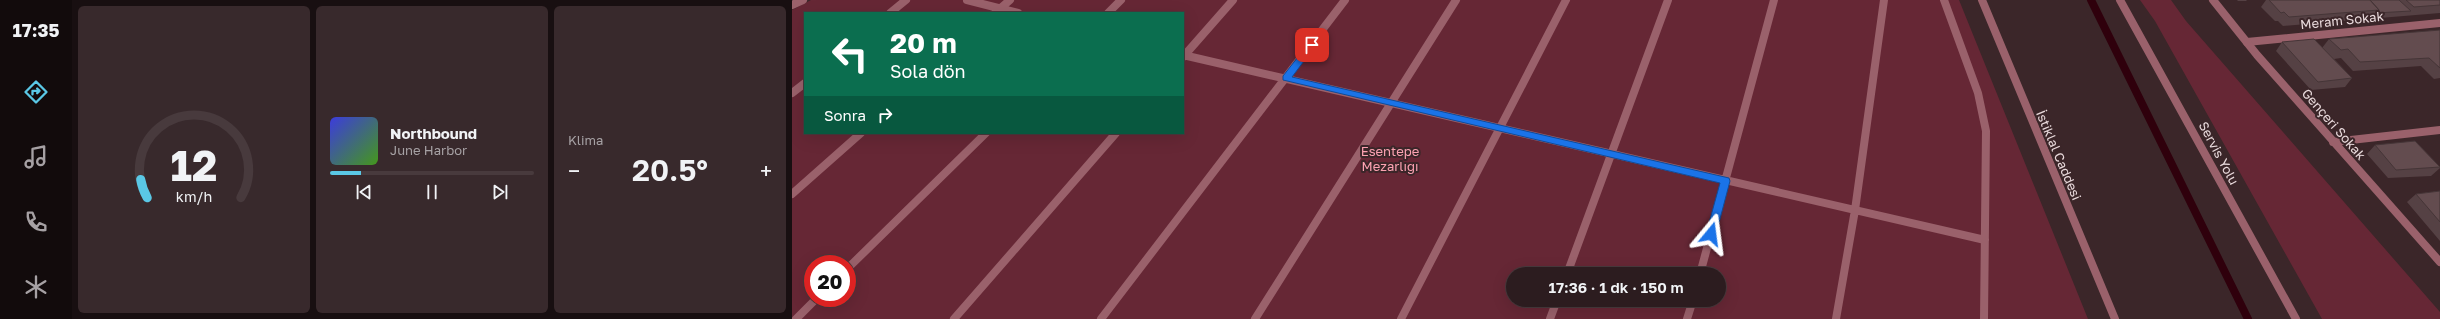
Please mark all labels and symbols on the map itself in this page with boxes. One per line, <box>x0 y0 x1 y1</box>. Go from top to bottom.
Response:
street label: Meram Sokak <box>2299 8 2385 32</box>
pin <box>1295 28 1329 62</box>
street label: Gençeri Sokak <box>2299 85 2370 163</box>
street label: İstiklal Caddesi <box>2033 108 2085 202</box>
street label: Servis Yolu <box>2196 119 2242 187</box>
park label: Esentepe Mezarlığı <box>1361 143 1419 174</box>
position arrow <box>1690 213 1732 255</box>
speed limit sign: 20 <box>804 255 856 307</box>

